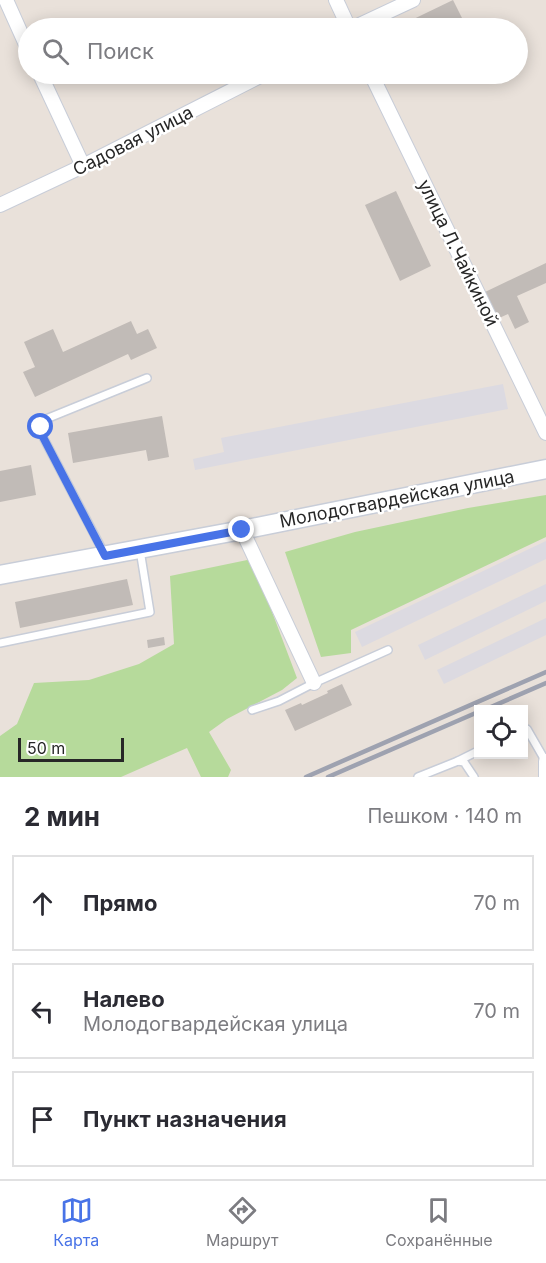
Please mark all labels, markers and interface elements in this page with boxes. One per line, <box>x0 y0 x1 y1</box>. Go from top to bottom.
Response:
search box <box>18 18 528 84</box>
icon: search <box>39 35 72 68</box>
text: Поиск <box>87 38 154 64</box>
street label: Садовая улица <box>69 101 196 180</box>
street label: улица Л.Чайкиной <box>414 176 503 330</box>
route start <box>27 413 53 439</box>
street label: Молодогвардейская улица <box>278 465 516 532</box>
route end <box>228 516 254 542</box>
map controls <box>474 705 528 759</box>
button: locate <box>474 705 528 759</box>
scale bar <box>18 735 124 762</box>
text: 50 m <box>27 738 65 758</box>
text: 2 мин <box>24 801 100 832</box>
text: Пешком · 140 m <box>367 804 522 828</box>
icon: ahead <box>26 887 59 920</box>
text: Прямо <box>83 890 157 916</box>
text: 70 m <box>473 891 520 915</box>
text: Налево <box>83 986 165 1012</box>
icon: left <box>26 995 59 1028</box>
text: 70 m <box>473 999 520 1023</box>
text: Молодогвардейская улица <box>83 1012 348 1036</box>
icon: arrive <box>26 1103 59 1136</box>
text: Пункт назначения <box>83 1106 287 1132</box>
tab: Карта <box>53 1194 99 1250</box>
tab: Маршрут <box>206 1194 279 1250</box>
tab: Сохранённые <box>385 1194 493 1250</box>

